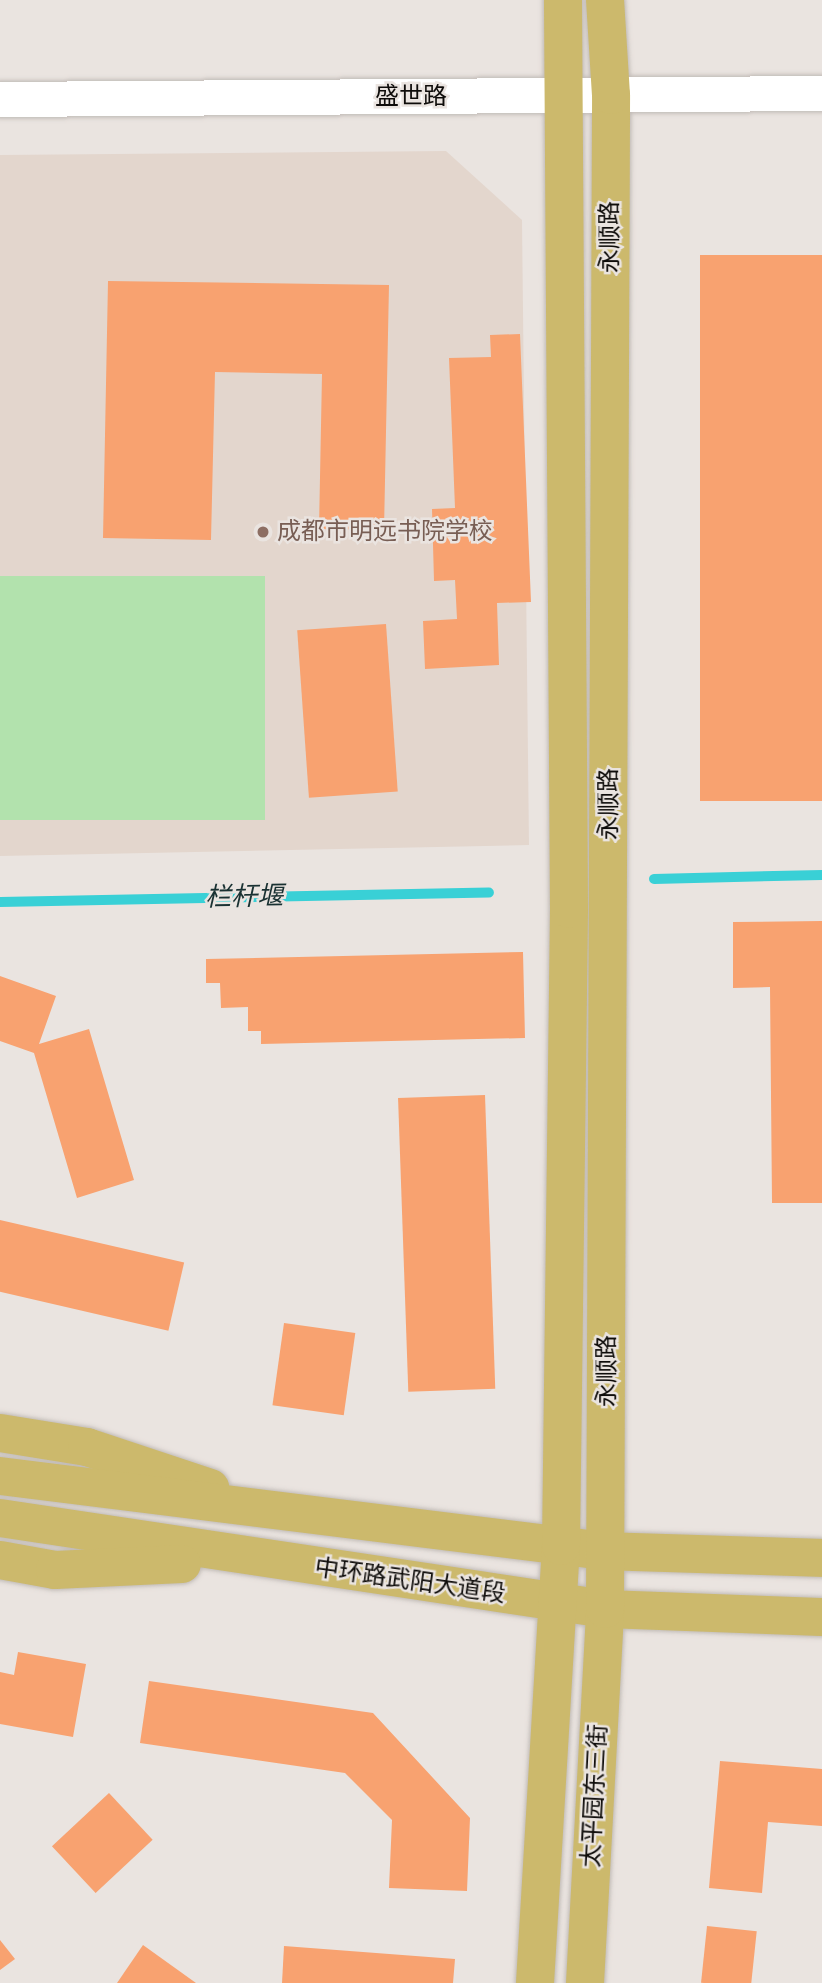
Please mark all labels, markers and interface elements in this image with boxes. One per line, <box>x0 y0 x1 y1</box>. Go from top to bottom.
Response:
street label: 盛世路 <box>375 83 447 111</box>
street label: 永顺路 <box>596 201 624 273</box>
place label: 成都市明远书院学校 <box>277 518 493 546</box>
marker: 成都市明远书院学校 <box>255 524 271 540</box>
street label: 永顺路 <box>595 768 623 840</box>
water label: 栏杆堰 <box>205 881 283 913</box>
street label: 永顺路 <box>593 1335 621 1407</box>
street label: 中环路武阳大道段 <box>313 1553 507 1609</box>
street label: 太平园东三街 <box>577 1723 613 1869</box>

